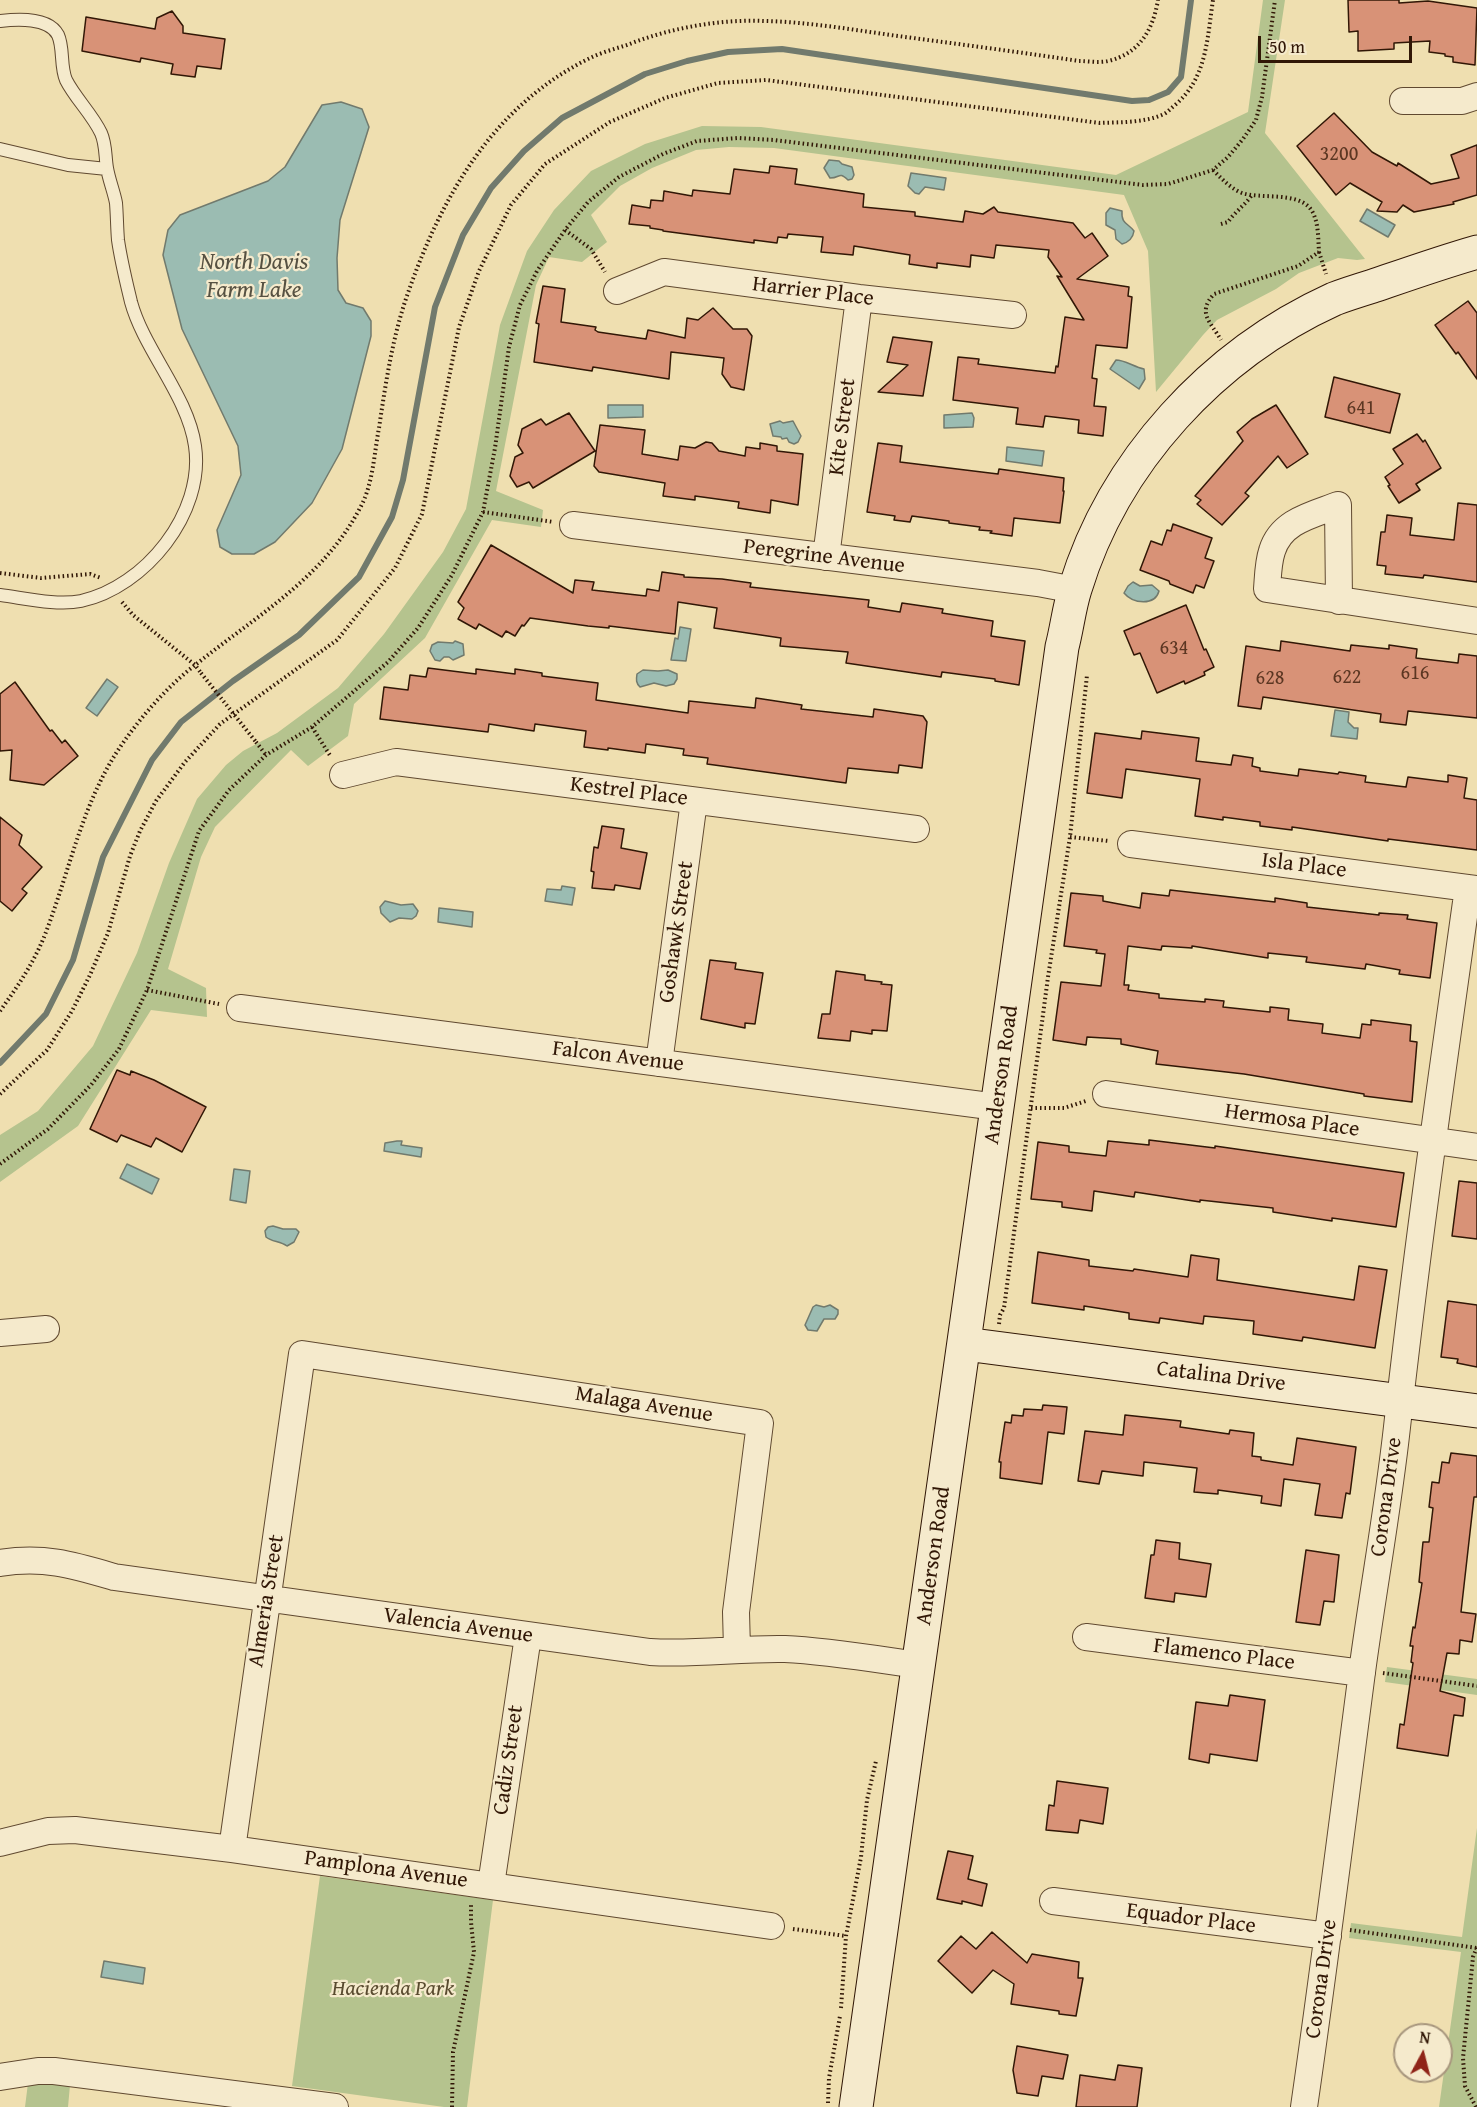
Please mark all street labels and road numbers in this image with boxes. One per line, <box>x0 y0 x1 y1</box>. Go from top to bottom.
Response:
street label: Harrier Place <box>751 271 875 313</box>
street label: Kite Street <box>824 377 862 477</box>
street label: Peregrine Avenue <box>742 534 906 580</box>
street label: Kestrel Place <box>569 772 689 812</box>
street label: Isla Place <box>1260 848 1348 884</box>
street label: Goshawk Street <box>654 860 700 1004</box>
street label: Anderson Road <box>979 1004 1025 1146</box>
street label: Falcon Avenue <box>551 1036 685 1078</box>
street label: Hermosa Place <box>1223 1098 1361 1144</box>
street label: Catalina Drive <box>1155 1356 1287 1398</box>
street label: Malaga Avenue <box>573 1381 715 1429</box>
street label: Corona Drive <box>1366 1436 1408 1558</box>
street label: Anderson Road <box>911 1485 957 1627</box>
street label: Almeria Street <box>243 1533 291 1669</box>
street label: Valencia Avenue <box>381 1602 535 1650</box>
street label: Flamenco Place <box>1152 1633 1296 1677</box>
street label: Cadiz Street <box>488 1704 530 1816</box>
street label: Pamplona Avenue <box>303 1845 469 1895</box>
street label: Equador Place <box>1125 1898 1257 1940</box>
street label: Corona Drive <box>1301 1918 1343 2040</box>

